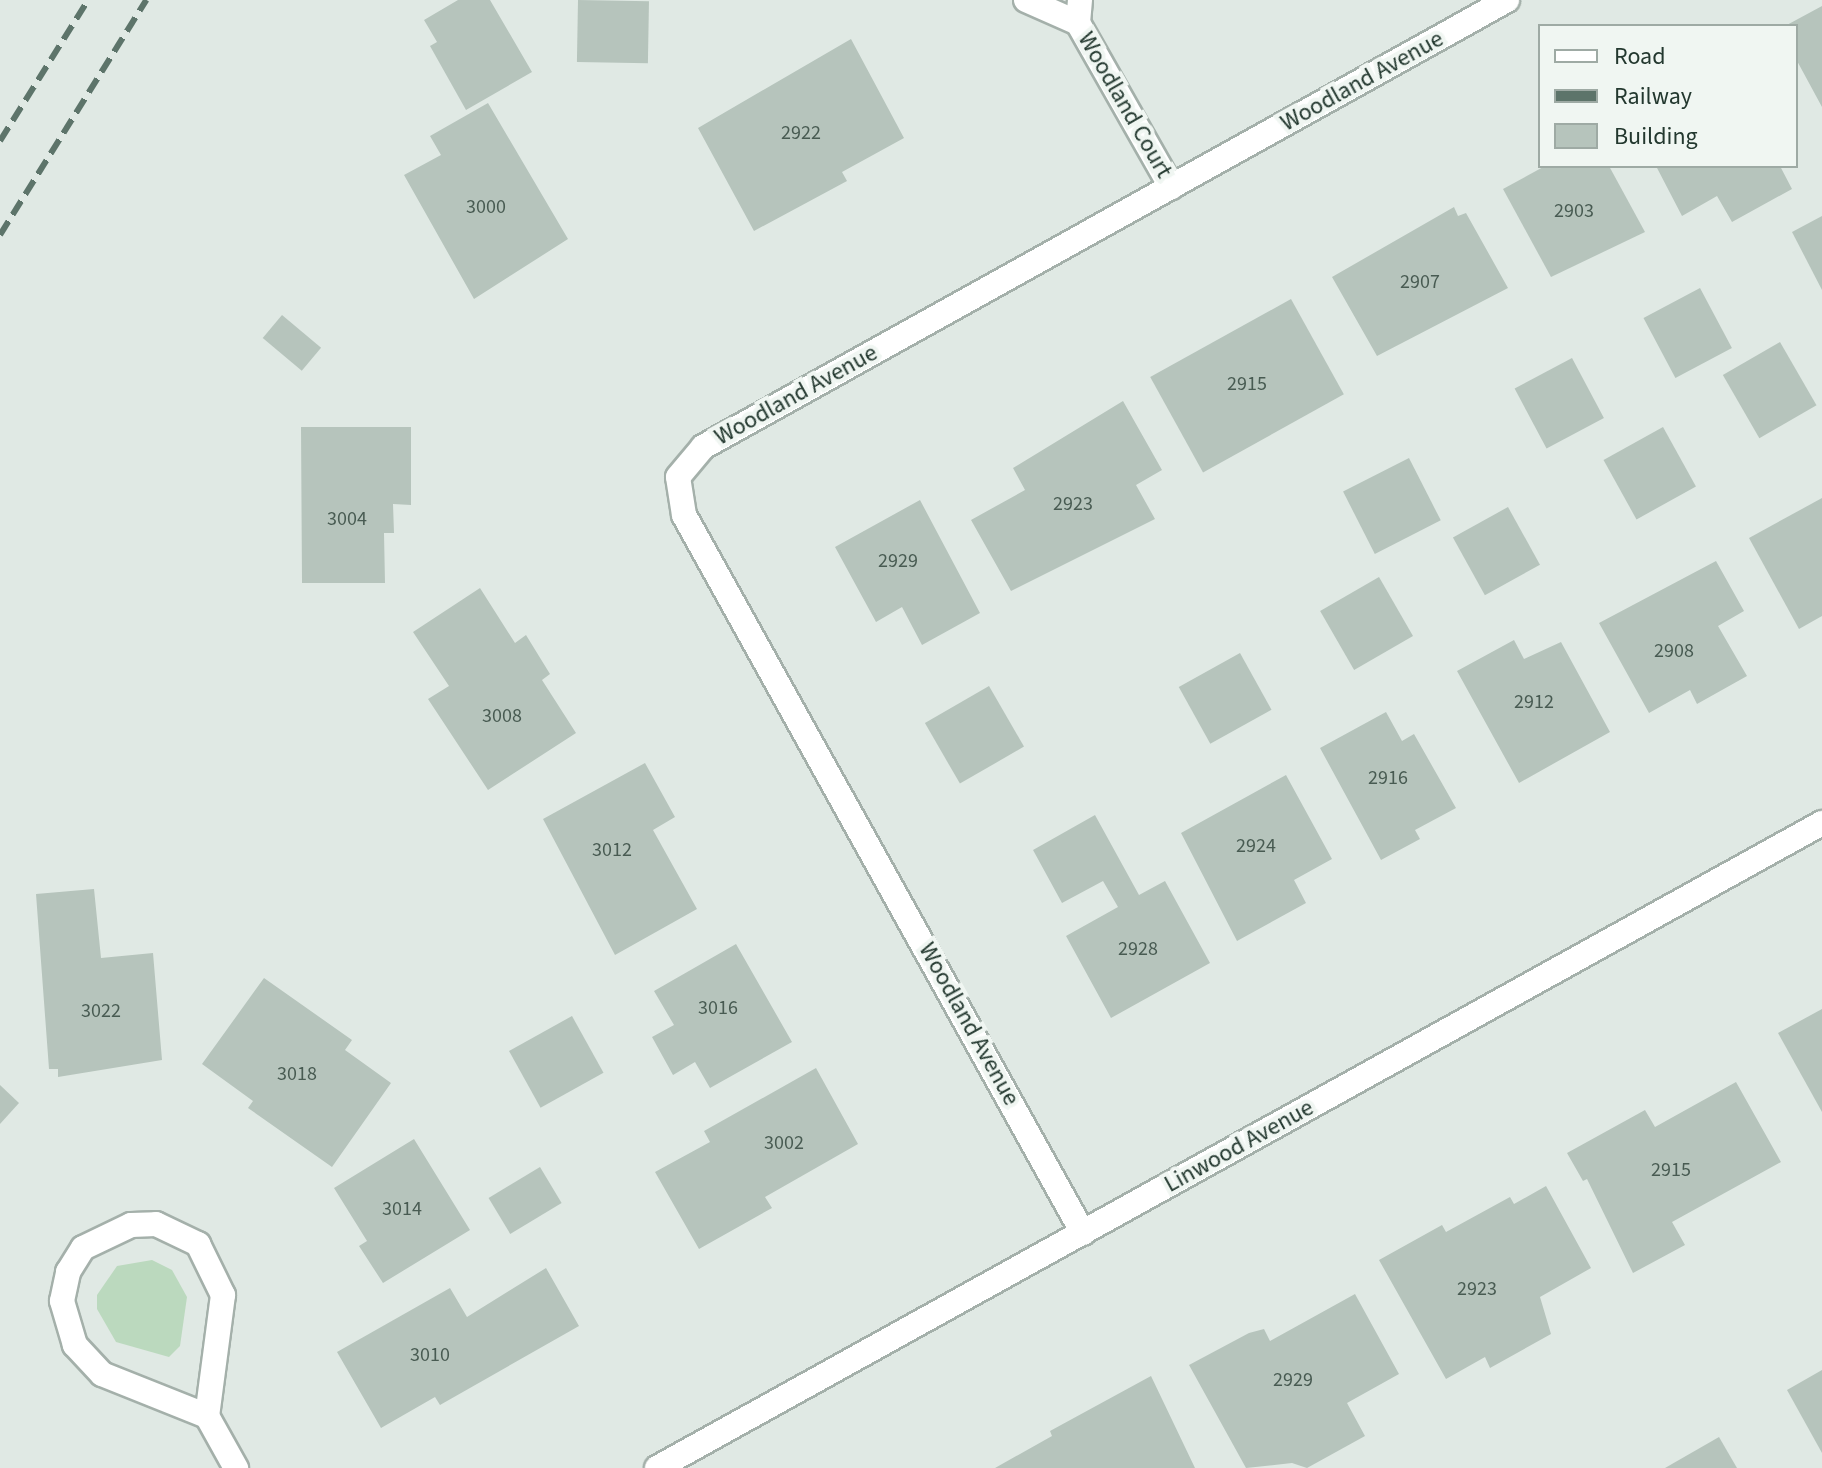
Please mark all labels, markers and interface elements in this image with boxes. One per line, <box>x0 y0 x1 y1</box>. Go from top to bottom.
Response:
street label: Woodland Avenue <box>1276 24 1448 138</box>
legend <box>1538 24 1798 168</box>
street label: Woodland Court <box>1072 27 1178 183</box>
text: Road <box>1614 39 1666 74</box>
text: Railway <box>1614 79 1692 114</box>
text: Building <box>1614 119 1698 154</box>
house number: 2922 <box>781 121 821 145</box>
house number: 3000 <box>466 195 506 219</box>
house number: 2903 <box>1554 199 1594 223</box>
house number: 2907 <box>1400 270 1440 294</box>
street label: Woodland Avenue <box>710 338 882 452</box>
house number: 2915 <box>1227 372 1267 396</box>
house number: 2923 <box>1053 492 1093 516</box>
house number: 3004 <box>327 507 367 531</box>
house number: 2929 <box>878 549 918 573</box>
house number: 2908 <box>1654 639 1694 663</box>
house number: 2912 <box>1514 690 1554 714</box>
house number: 3008 <box>482 704 522 728</box>
house number: 2916 <box>1368 766 1408 790</box>
house number: 2924 <box>1236 834 1276 858</box>
house number: 3012 <box>592 838 632 862</box>
house number: 2928 <box>1118 937 1158 961</box>
street label: Woodland Avenue <box>912 938 1026 1110</box>
house number: 3016 <box>698 996 738 1020</box>
house number: 3022 <box>81 999 121 1023</box>
house number: 3018 <box>277 1062 317 1086</box>
street label: Linwood Avenue <box>1159 1093 1319 1199</box>
house number: 3002 <box>764 1131 804 1155</box>
house number: 2915 <box>1651 1158 1691 1182</box>
house number: 3014 <box>382 1197 422 1221</box>
house number: 2923 <box>1457 1277 1497 1301</box>
house number: 3010 <box>410 1343 450 1367</box>
house number: 2929 <box>1273 1368 1313 1392</box>

